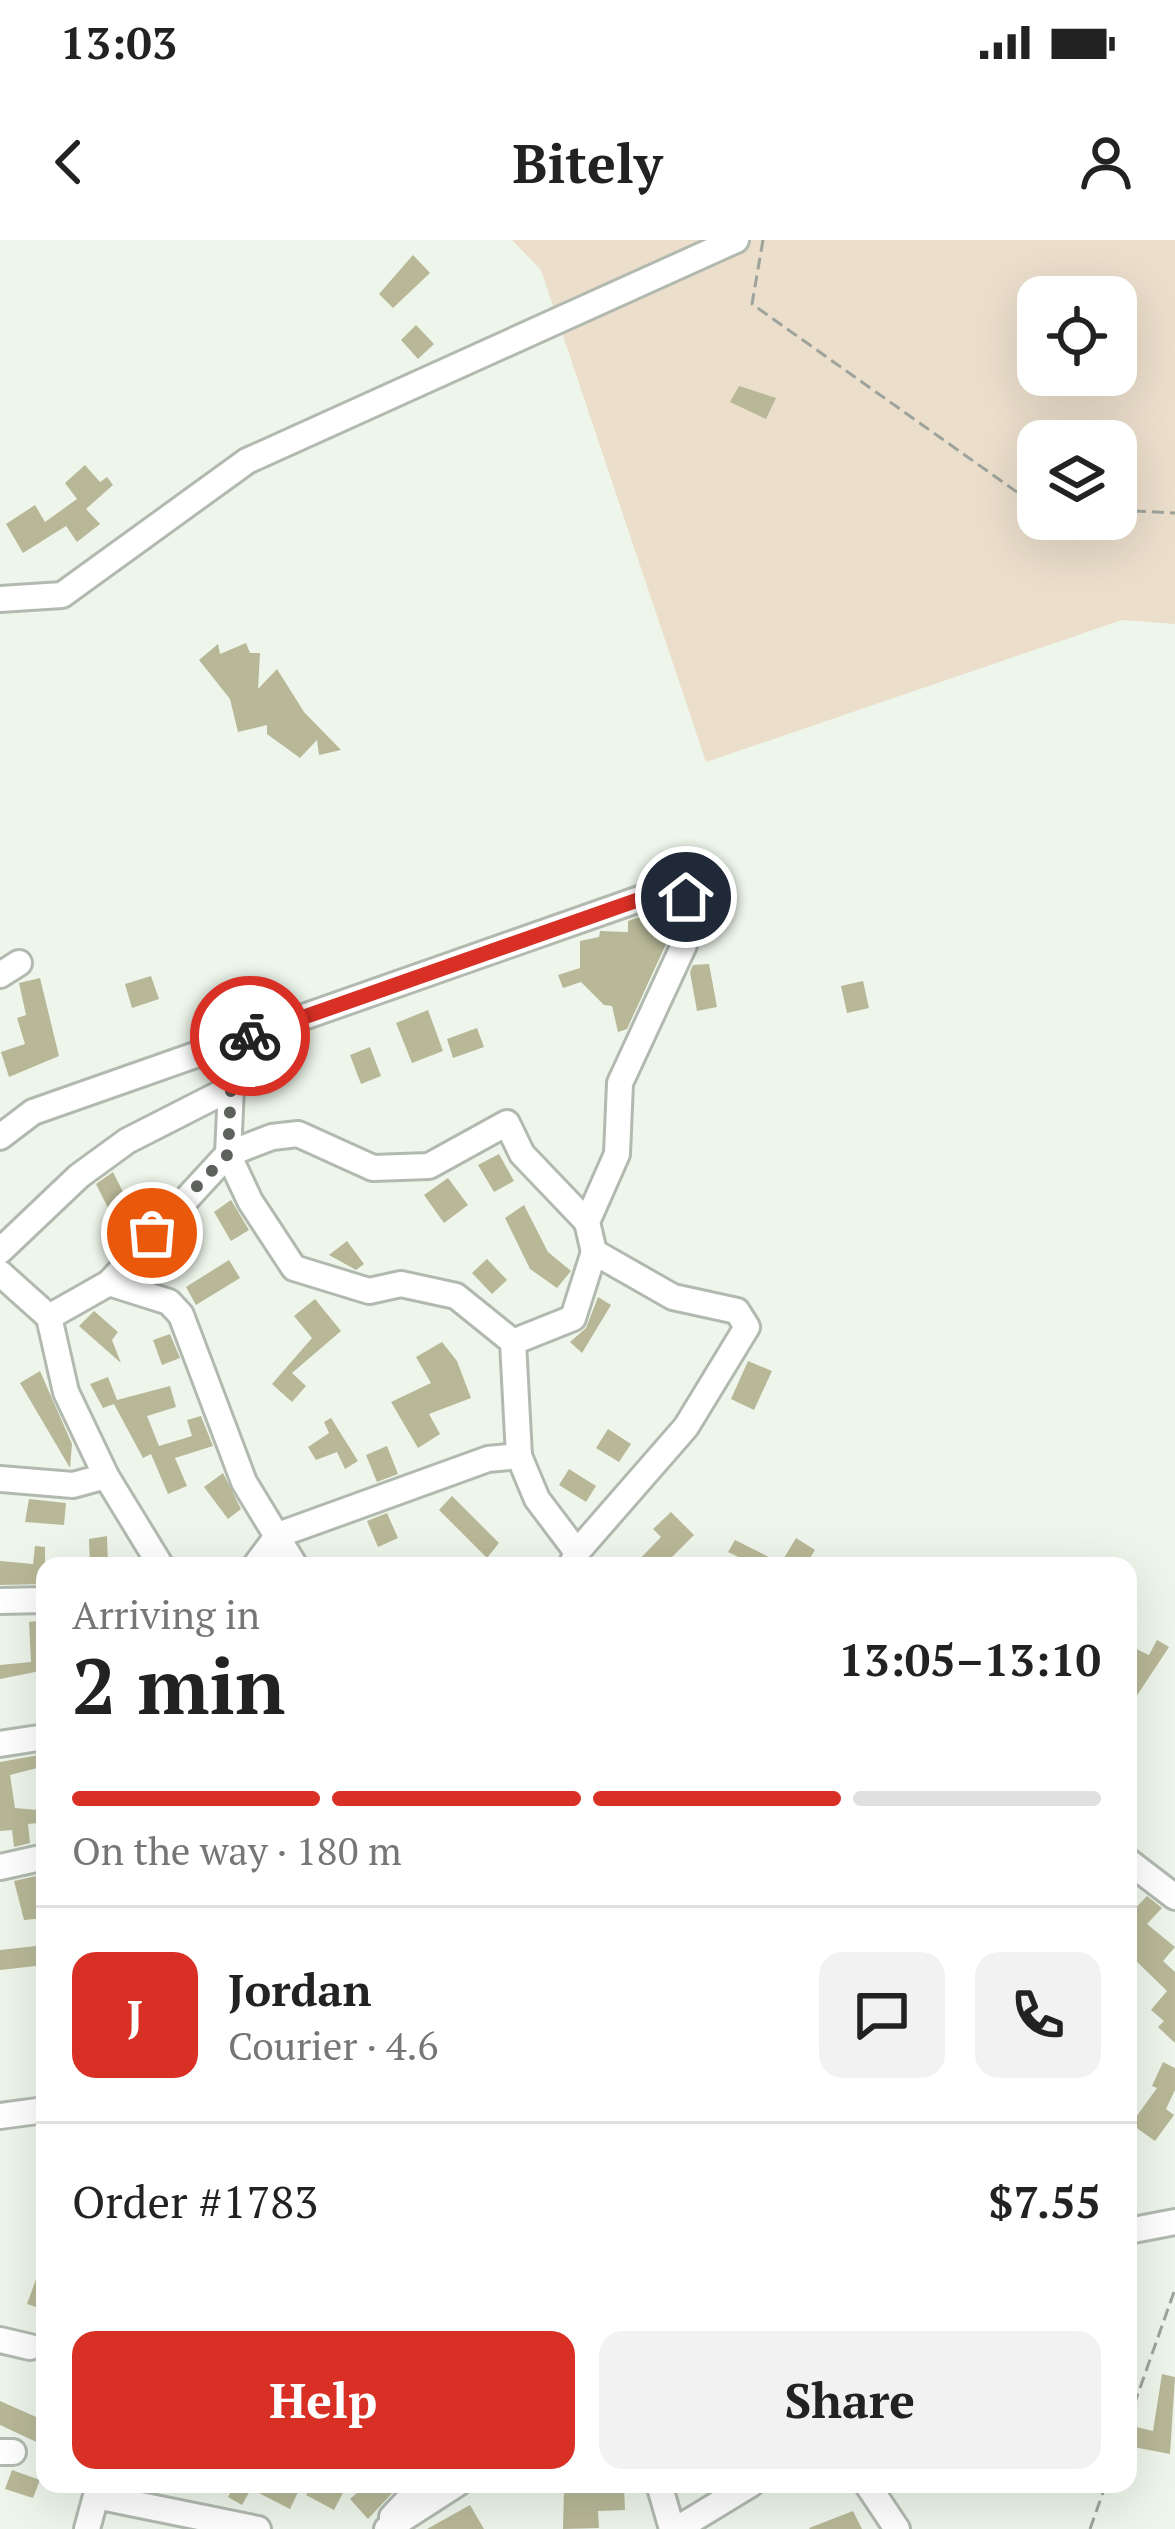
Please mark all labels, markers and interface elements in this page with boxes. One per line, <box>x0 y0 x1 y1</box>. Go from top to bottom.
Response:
text: 13:03 <box>60 12 177 72</box>
text: Bitely <box>513 127 662 198</box>
icon: back <box>36 129 102 195</box>
icon: person <box>1073 129 1139 195</box>
map controls <box>1017 276 1137 540</box>
button: locate <box>1017 276 1137 396</box>
button: layers <box>1017 420 1137 540</box>
pin <box>635 846 737 948</box>
icon: home <box>653 864 719 930</box>
courier <box>190 976 310 1096</box>
icon: bike <box>217 1003 283 1069</box>
pin <box>101 1182 203 1284</box>
icon: bag <box>119 1200 185 1266</box>
text: Arriving in <box>72 1588 260 1640</box>
text: 13:05–13:10 <box>839 1629 1101 1689</box>
text: 2 min <box>72 1633 285 1736</box>
text: On the way · 180 m <box>72 1824 402 1876</box>
button: chat <box>819 1952 945 2078</box>
button: phone <box>975 1952 1101 2078</box>
text: Jordan <box>228 1959 372 2019</box>
text: J <box>127 1985 143 2045</box>
text: Courier · 4.6 <box>228 2019 438 2071</box>
text: Order #1783 <box>72 2171 318 2231</box>
text: $7.55 <box>988 2171 1101 2231</box>
button: Help <box>72 2331 575 2469</box>
button: Share <box>599 2331 1101 2469</box>

